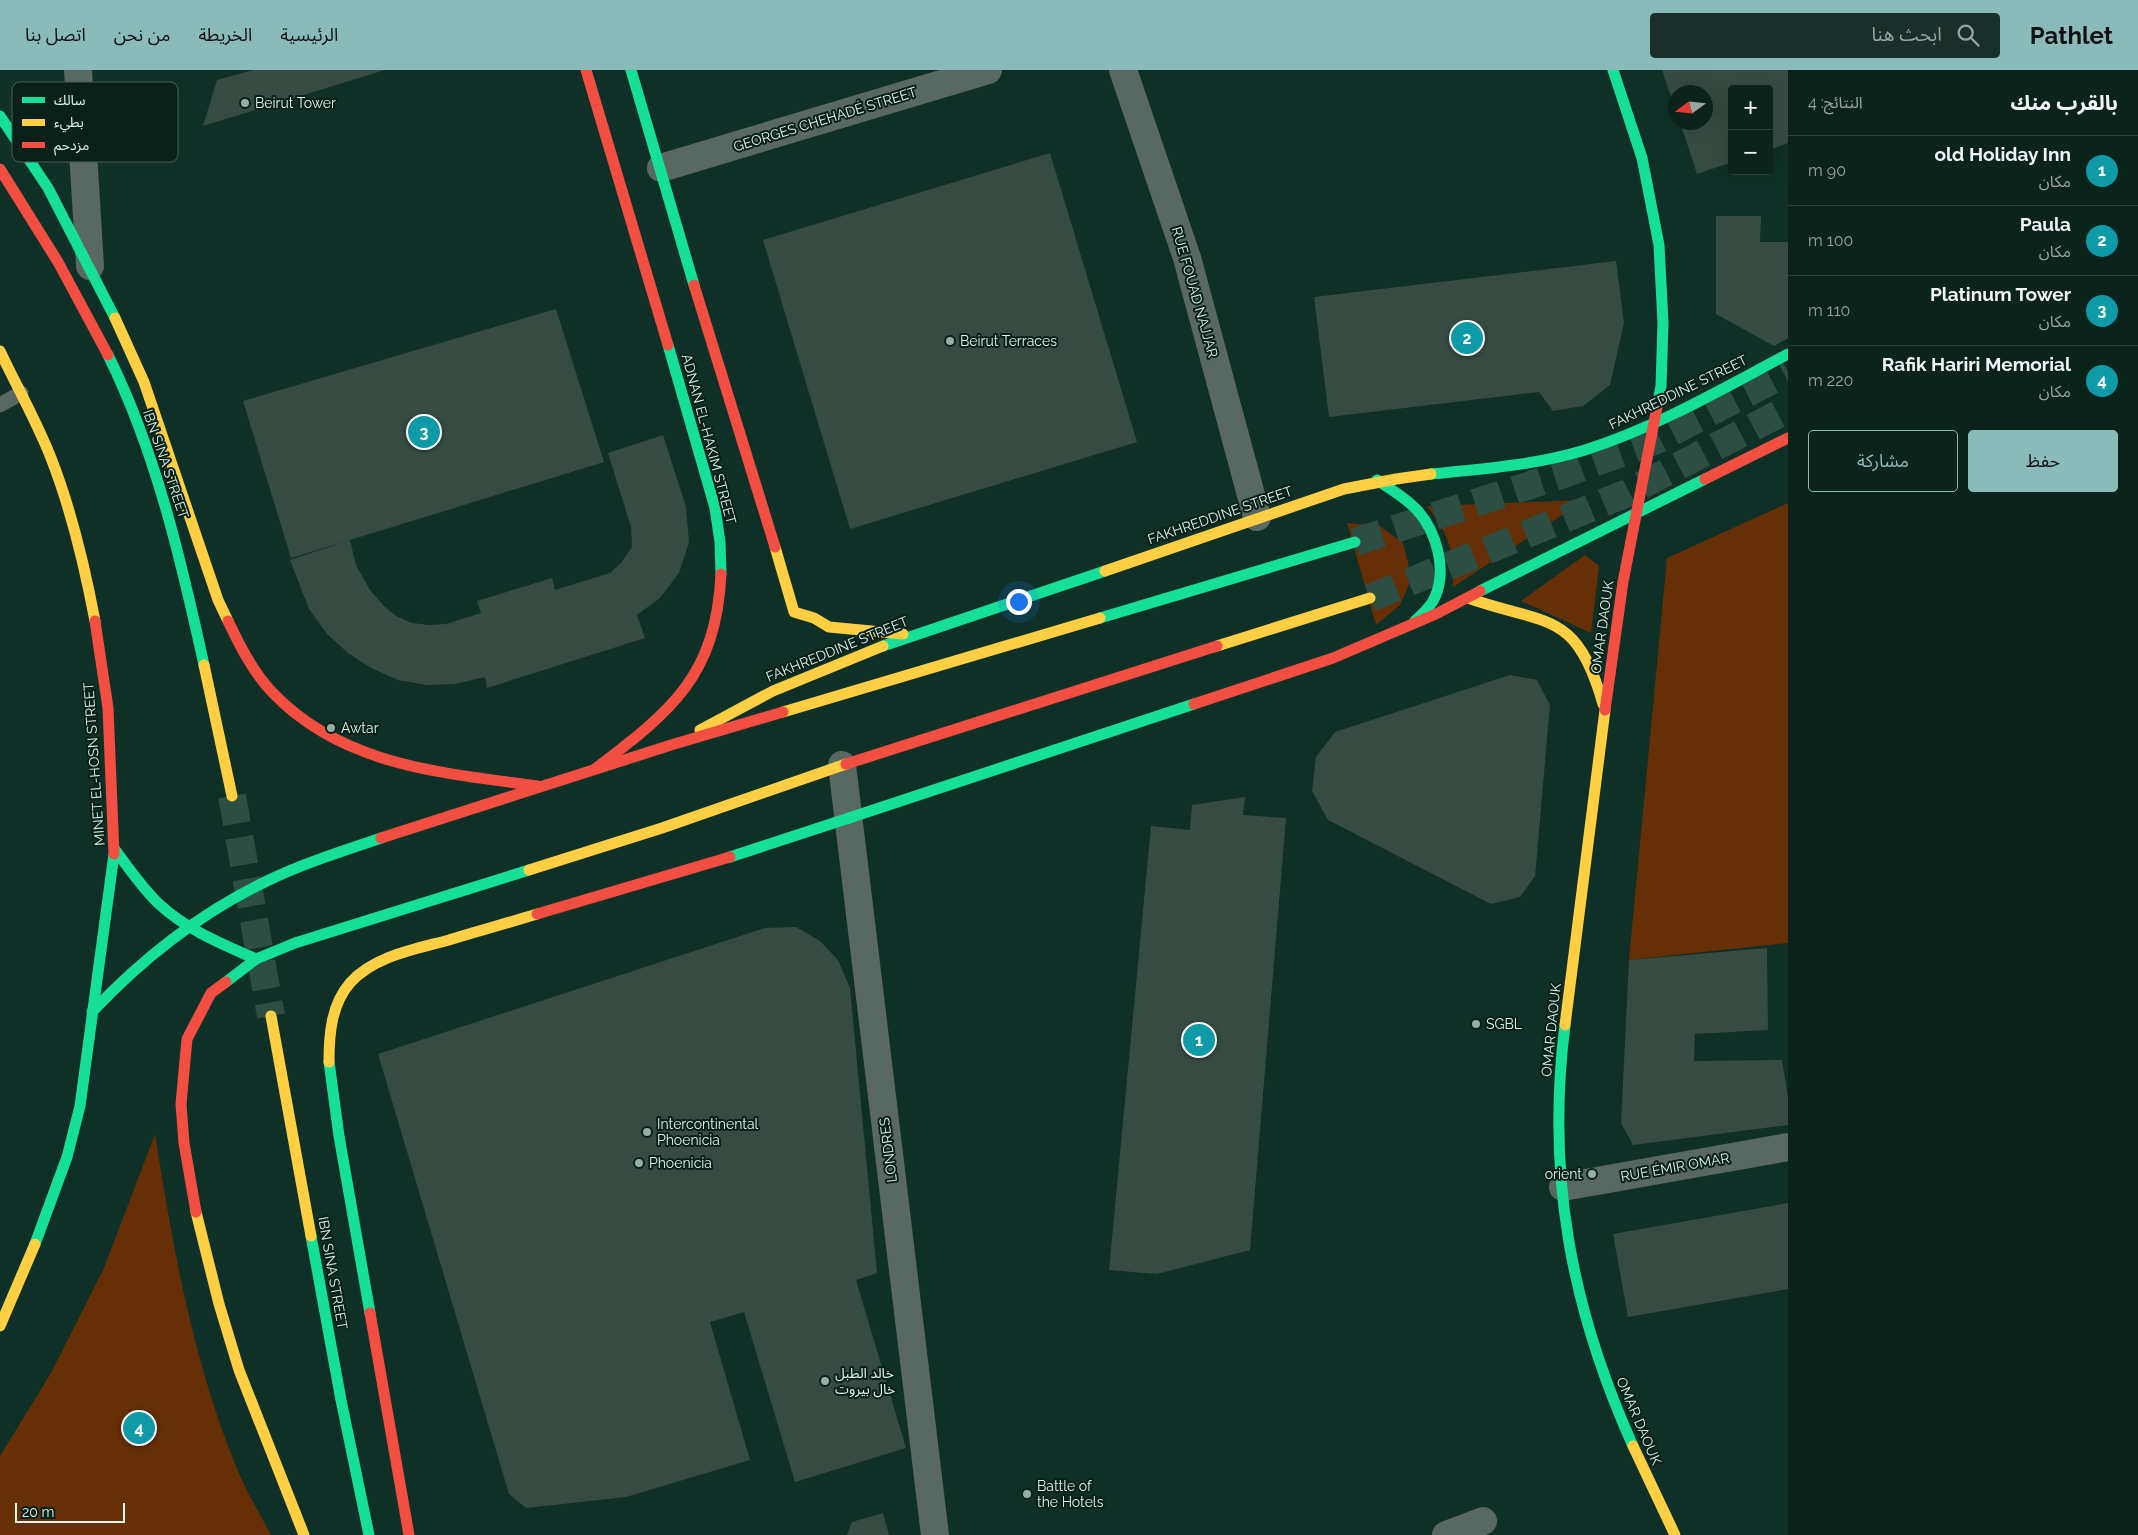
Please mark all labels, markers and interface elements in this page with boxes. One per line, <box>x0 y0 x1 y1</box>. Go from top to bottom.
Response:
search box <box>1650 13 2000 58</box>
icon: search <box>1954 21 1982 49</box>
text: Pathlet <box>2030 21 2113 50</box>
text: ابحث هنا <box>1871 23 1942 45</box>
text: اتصل بنا <box>25 24 86 45</box>
text: من نحن <box>114 24 170 45</box>
text: الخريطة <box>198 24 252 45</box>
text: الرئيسية <box>280 24 338 45</box>
legend <box>12 82 178 162</box>
street label: GEORGES CHEHADÉ STREET <box>731 82 919 155</box>
north arrow <box>1668 85 1713 130</box>
map controls <box>1728 85 1773 175</box>
button: + <box>1728 85 1773 130</box>
text: بالقرب منك <box>2011 90 2118 115</box>
text: سالك <box>54 92 86 108</box>
text: النتائج: 4 <box>1808 93 1863 112</box>
place label: Beirut Tower <box>255 95 336 111</box>
marker: Beirut Tower <box>239 97 251 109</box>
text: بطيء <box>54 114 84 133</box>
button: − <box>1728 130 1773 175</box>
text: مزدحم <box>54 137 89 156</box>
text: old Holiday Inn <box>1935 143 2071 165</box>
text: 90 m <box>1808 161 1846 180</box>
text: 1 <box>2098 161 2106 180</box>
text: مكان <box>2039 172 2071 191</box>
text: Paula <box>2020 213 2071 235</box>
street label: RUE FOUAD NAJJAR <box>1169 225 1221 359</box>
text: 100 m <box>1808 231 1853 250</box>
text: 2 <box>2097 231 2107 250</box>
text: مكان <box>2039 242 2071 261</box>
text: Platinum Tower <box>1930 283 2071 305</box>
text: 110 m <box>1808 301 1850 320</box>
text: 3 <box>2098 301 2106 320</box>
text: مكان <box>2039 312 2071 331</box>
pin: 2 <box>1451 319 1483 357</box>
place label: Beirut Terraces <box>960 333 1057 349</box>
marker: Beirut Terraces <box>944 335 956 347</box>
street label: FAKHREDDINE STREET <box>1606 351 1750 433</box>
street label: ADNAN EL-HAKIM STREET <box>679 352 740 526</box>
text: Rafik Hariri Memorial <box>1882 353 2071 375</box>
text: 220 m <box>1808 371 1853 390</box>
text: 4 <box>2097 371 2107 390</box>
text: مكان <box>2039 382 2071 401</box>
street label: IBN SINA STREET <box>140 407 192 521</box>
pin: 3 <box>408 413 440 451</box>
button: مشاركة <box>1808 430 1958 492</box>
button: حفظ <box>1968 430 2118 492</box>
street label: FAKHREDDINE STREET <box>1146 483 1295 547</box>
street label: OMAR DAOUK <box>1588 579 1616 675</box>
your location <box>1006 589 1032 615</box>
street label: FAKHREDDINE STREET <box>764 613 911 685</box>
street label: MINET EL-HOSN STREET <box>80 681 108 846</box>
place label: Awtar <box>341 720 379 736</box>
marker: Awtar <box>325 722 337 734</box>
street label: OMAR DAOUK <box>1538 983 1564 1077</box>
place label: SGBL <box>1486 1016 1522 1032</box>
marker: SGBL <box>1470 1018 1482 1030</box>
pin: 1 <box>1183 1021 1215 1059</box>
place label: Intercontinental Phoenicia <box>657 1116 759 1148</box>
street label: LONDRES <box>876 1116 900 1183</box>
marker: Intercontinental Phoenicia <box>641 1126 653 1138</box>
street label: RUE ÉMIR OMAR <box>1619 1149 1731 1184</box>
place label: Phoenicia <box>649 1155 712 1171</box>
marker: Phoenicia <box>633 1157 645 1169</box>
place label: orient <box>1545 1166 1582 1182</box>
marker: orient <box>1586 1168 1598 1180</box>
street label: IBN SINA STREET <box>315 1215 351 1331</box>
place label: خالد الطبل خال بيروت <box>835 1365 895 1398</box>
marker: خالد الطبل خال بيروت <box>819 1375 831 1387</box>
street label: OMAR DAOUK <box>1613 1375 1665 1467</box>
pin: 4 <box>123 1409 155 1447</box>
place label: Battle of the Hotels <box>1037 1478 1104 1510</box>
marker: Battle of the Hotels <box>1021 1488 1033 1500</box>
scale bar <box>15 1500 125 1523</box>
text: 20 m <box>22 1504 54 1520</box>

